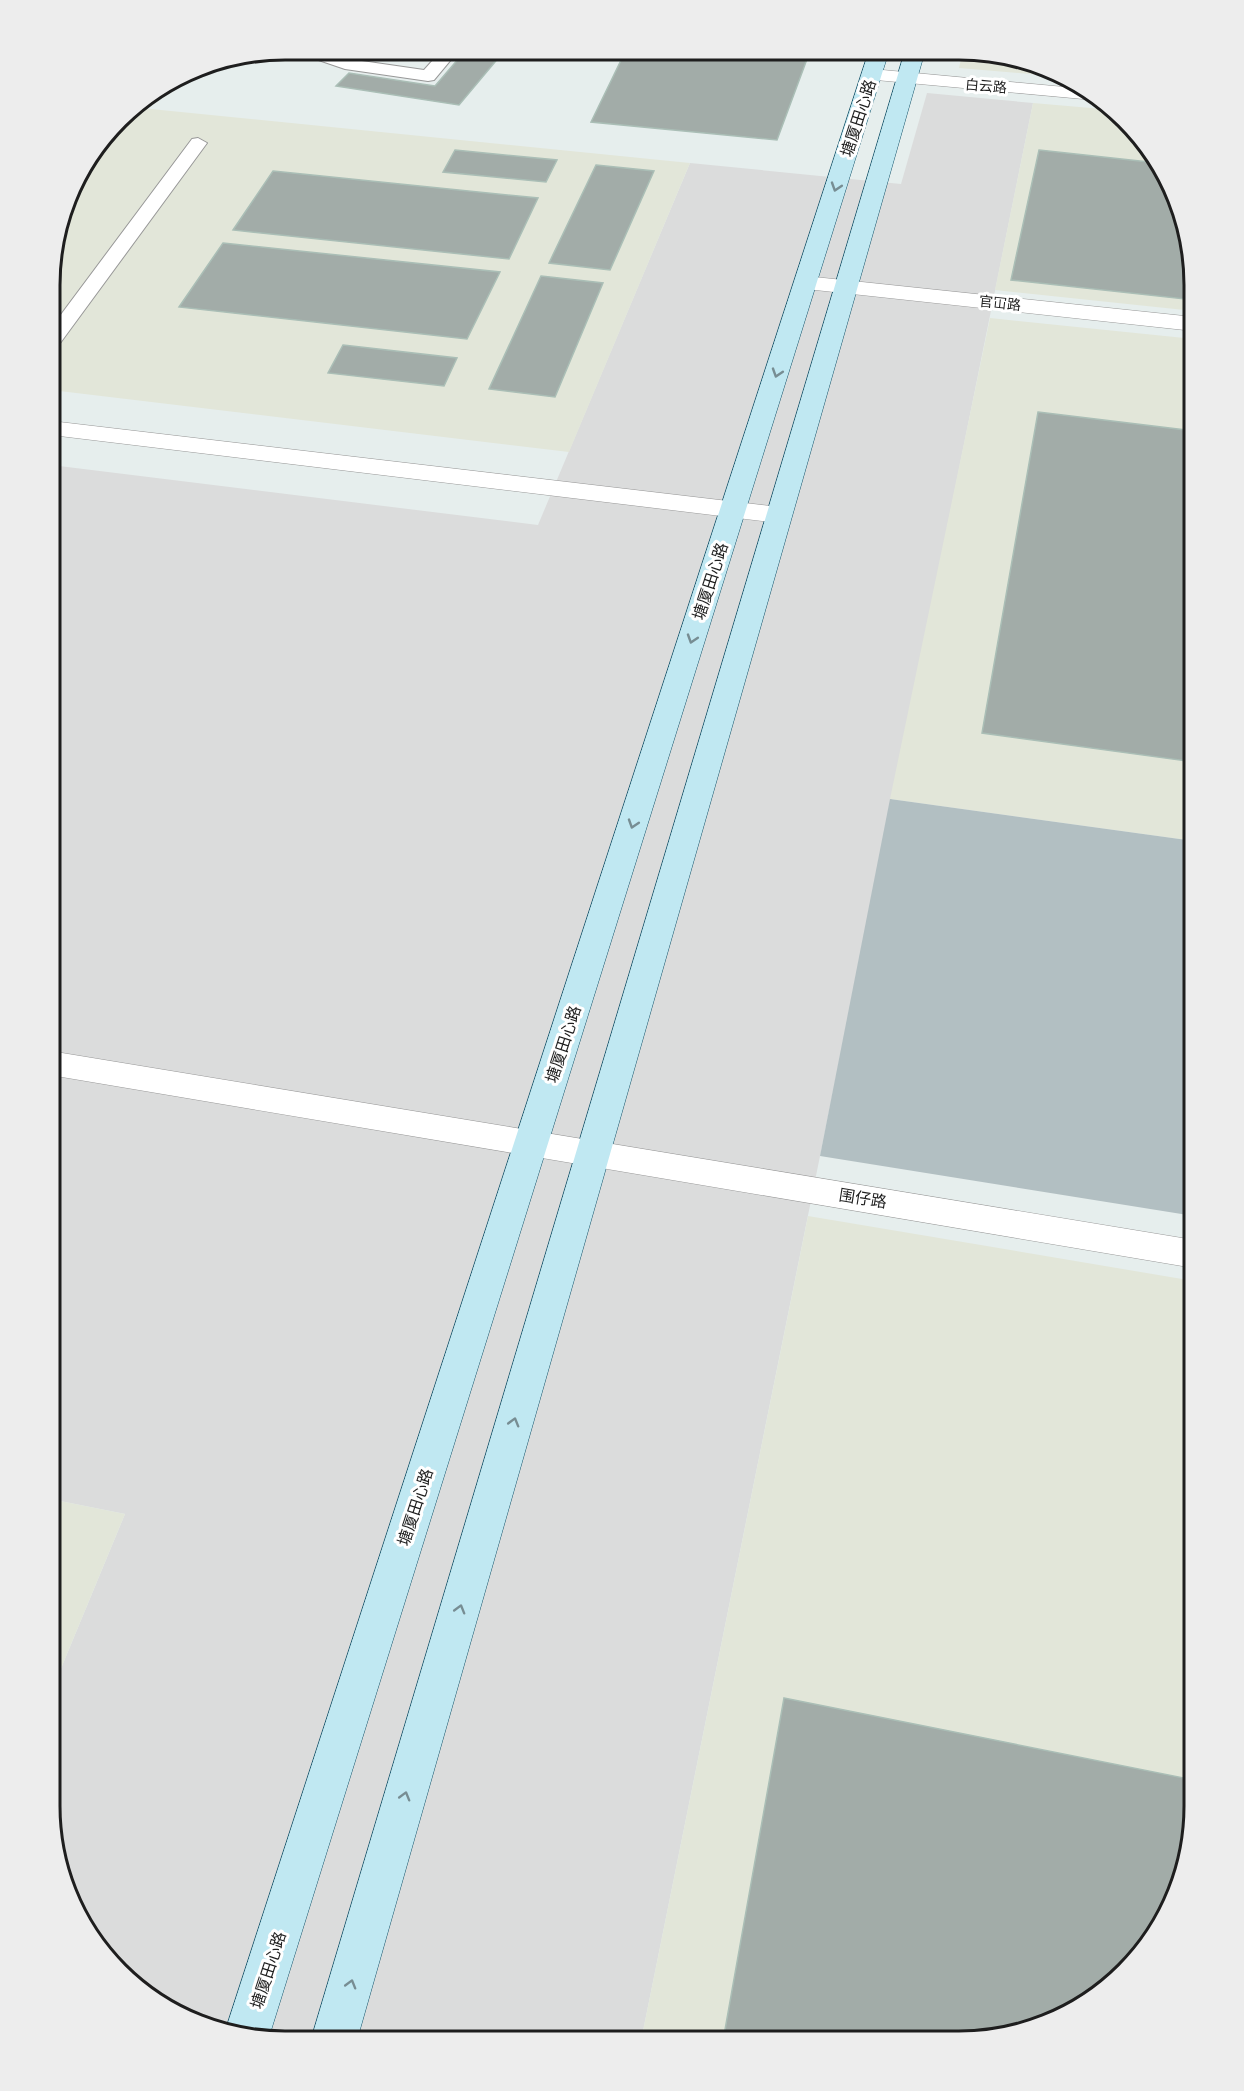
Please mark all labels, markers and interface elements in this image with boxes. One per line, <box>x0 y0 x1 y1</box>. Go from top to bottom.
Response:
street label: 白云路 <box>964 75 1008 96</box>
street label: 塘厦田心路 <box>836 77 880 159</box>
one-way arrow <box>831 181 843 192</box>
street label: 官冚路 <box>978 292 1022 313</box>
one-way arrow <box>772 367 784 378</box>
street label: 塘厦田心路 <box>688 540 732 622</box>
one-way arrow <box>687 633 699 644</box>
one-way arrow <box>628 818 640 829</box>
street label: 塘厦田心路 <box>541 1003 585 1085</box>
street label: 围仔路 <box>838 1184 888 1212</box>
one-way arrow <box>507 1417 520 1427</box>
street label: 塘厦田心路 <box>393 1466 437 1548</box>
one-way arrow <box>453 1604 465 1615</box>
one-way arrow <box>398 1791 410 1802</box>
street label: 塘厦田心路 <box>246 1929 290 2011</box>
one-way arrow <box>344 1979 356 1990</box>

